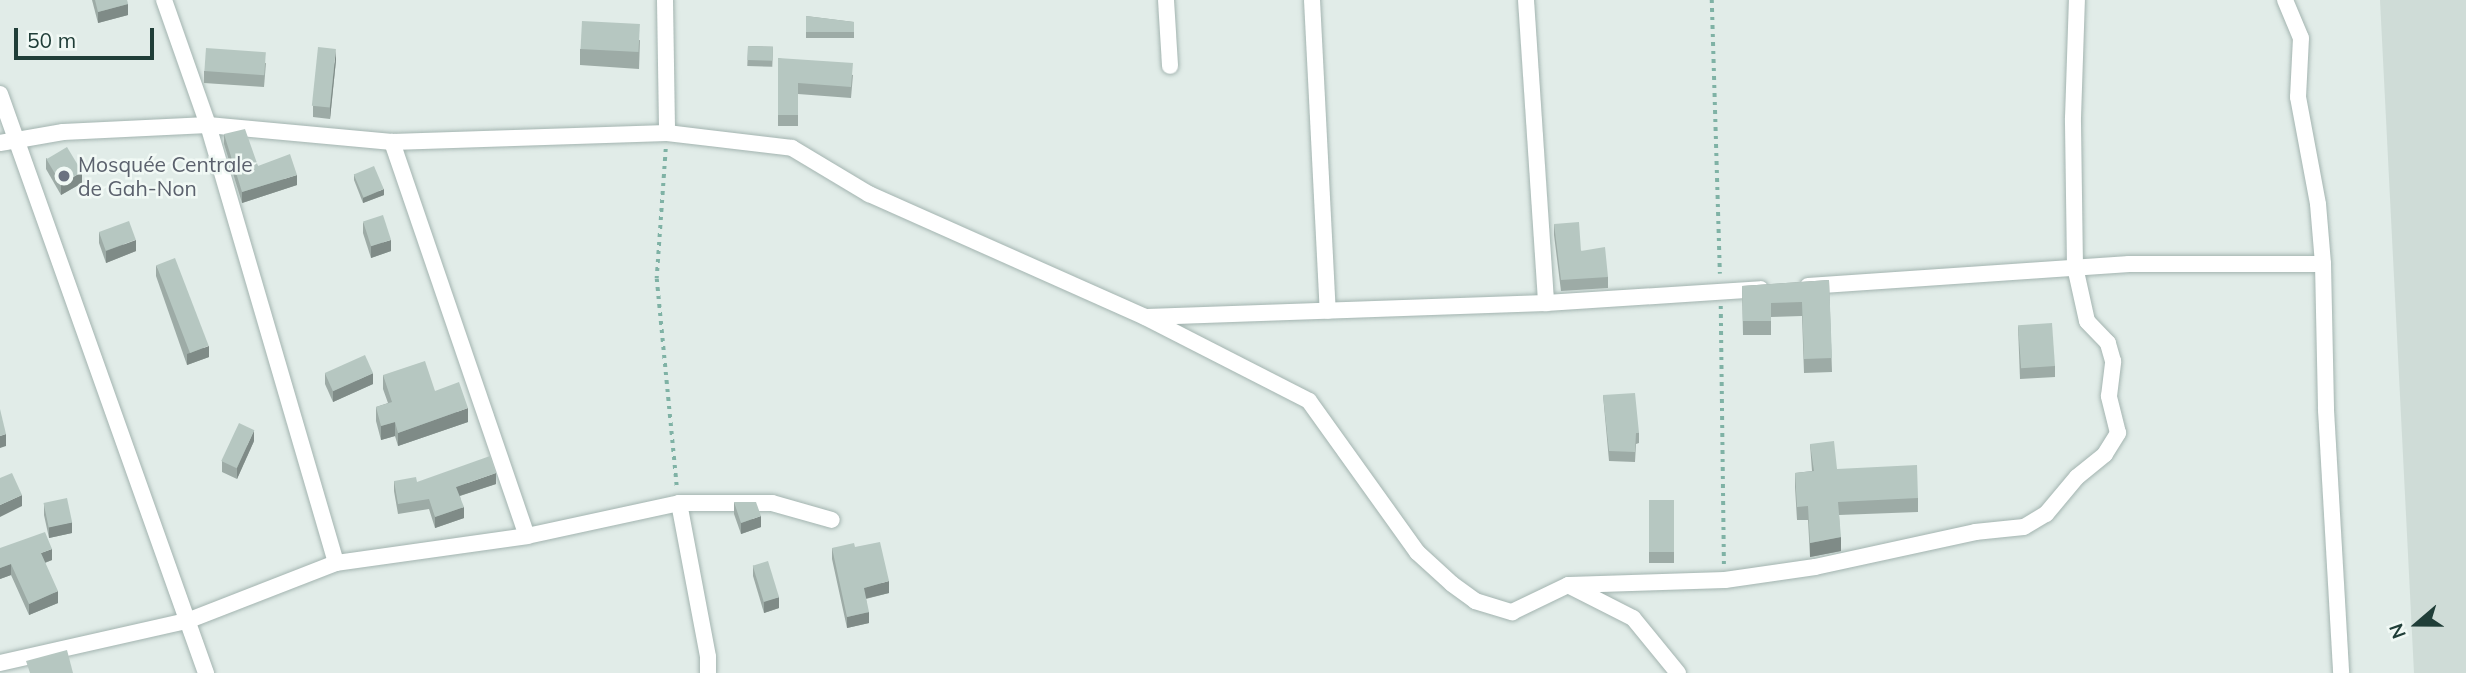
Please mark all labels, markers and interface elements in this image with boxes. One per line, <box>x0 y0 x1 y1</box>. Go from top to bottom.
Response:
scale bar <box>18 14 158 58</box>
text: 50 m <box>27 27 76 53</box>
place label: Mosquée Centrale de Gah-Non <box>78 151 253 201</box>
marker: Mosquée Centrale de Gah-Non <box>56 168 72 184</box>
north arrow <box>2382 589 2452 659</box>
text: N <box>2384 620 2411 642</box>

